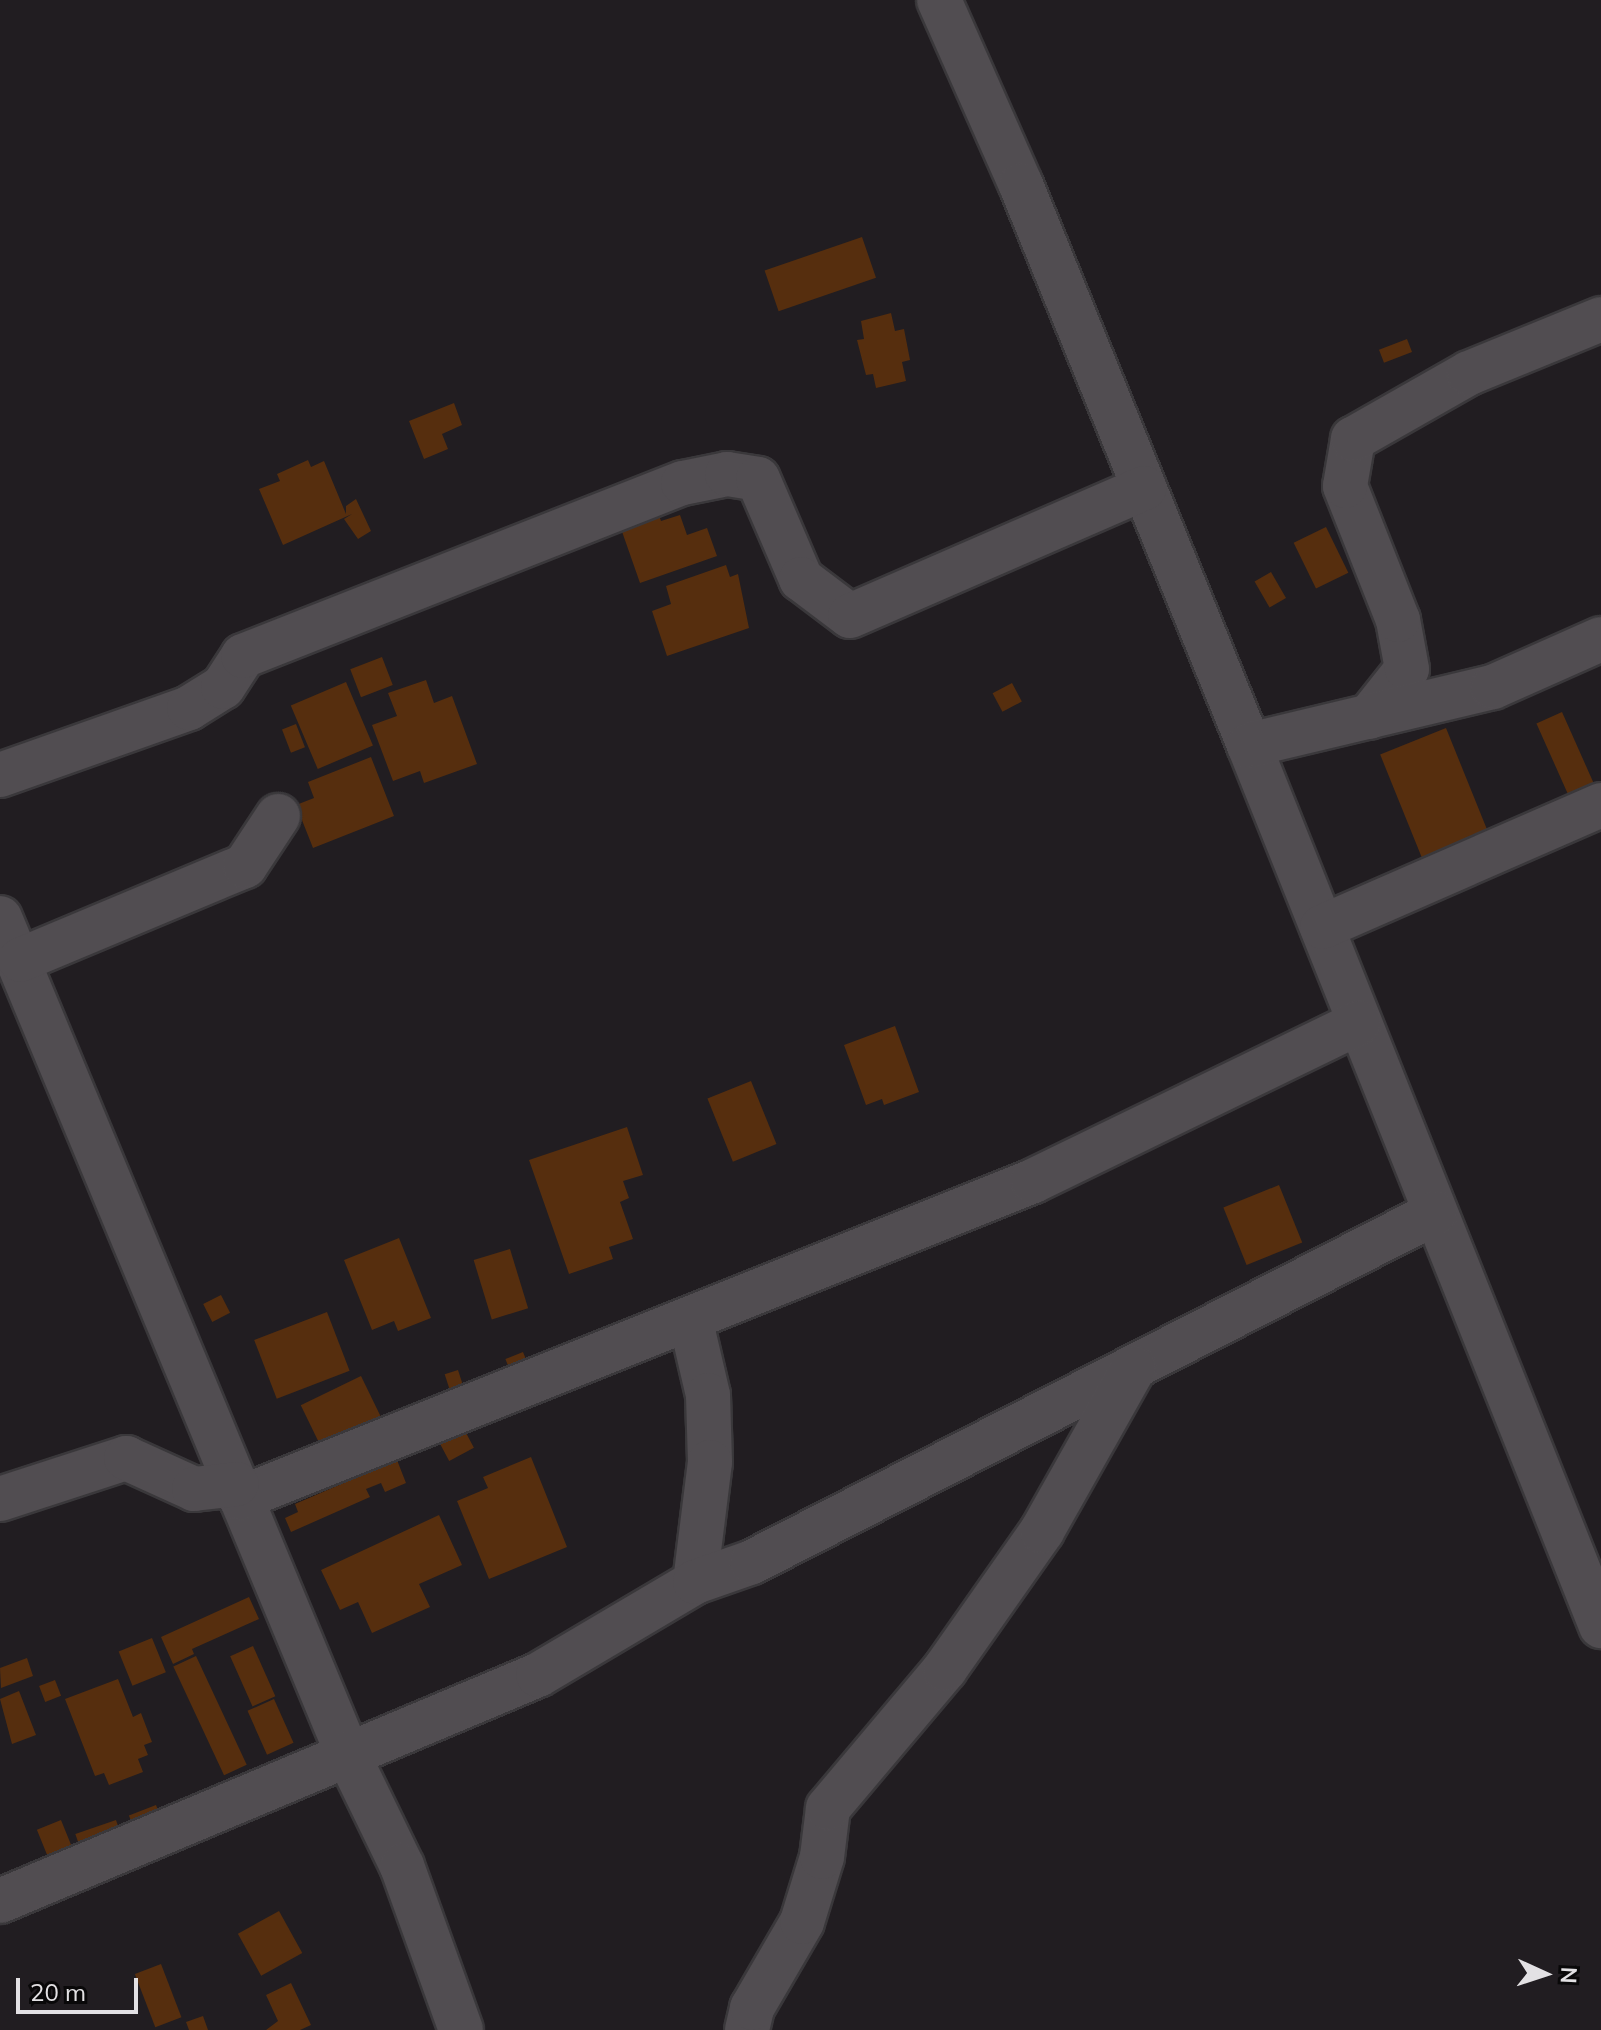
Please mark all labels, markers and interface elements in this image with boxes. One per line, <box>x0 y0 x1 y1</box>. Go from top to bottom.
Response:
north arrow <box>1505 1934 1585 2014</box>
scale bar <box>20 1962 142 2012</box>
text: N <box>1555 1966 1583 1984</box>
text: 20 m <box>30 1977 86 2007</box>

